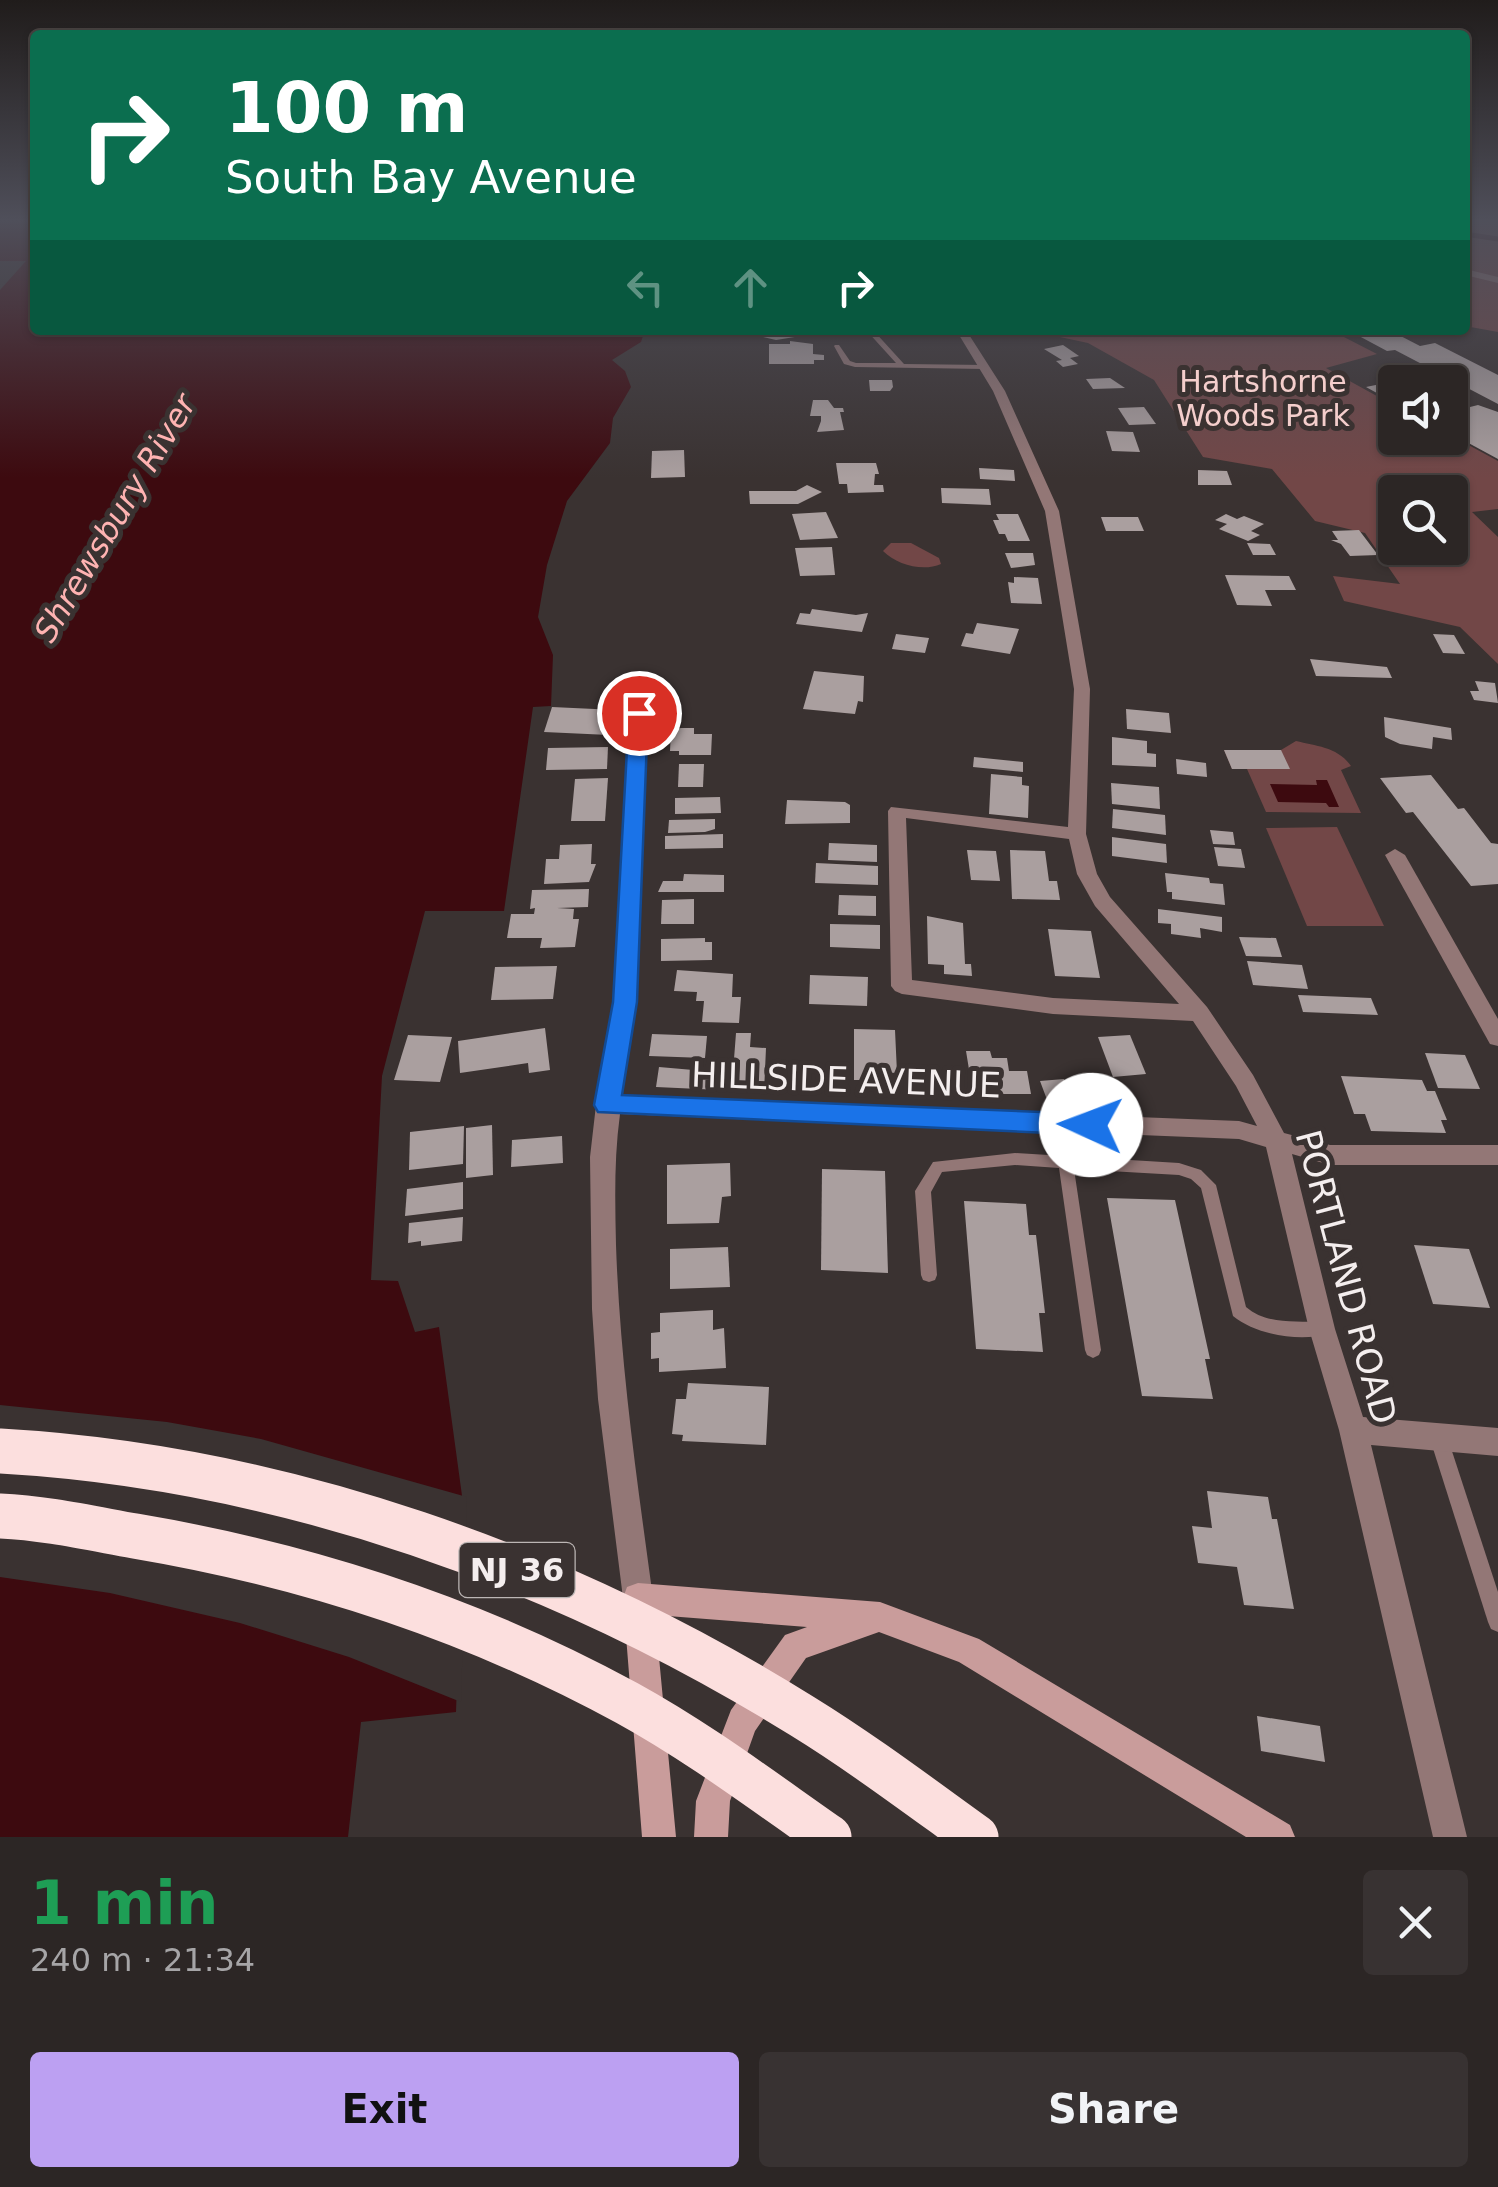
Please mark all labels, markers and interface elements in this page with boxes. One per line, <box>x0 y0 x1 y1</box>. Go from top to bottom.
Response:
text: 100 m <box>225 67 468 149</box>
icon: right <box>60 70 190 200</box>
text: South Bay Avenue <box>225 151 637 204</box>
icon: left <box>618 260 673 315</box>
icon: ahead <box>723 260 778 315</box>
icon: right <box>828 260 883 315</box>
park label: Hartshorne Woods Park <box>1176 364 1350 433</box>
map controls <box>1378 365 1468 565</box>
button: sound <box>1378 365 1468 455</box>
water label: Shrewsbury River <box>26 386 205 649</box>
button: search <box>1378 475 1468 565</box>
pin <box>597 671 682 756</box>
icon: arrive <box>612 686 667 741</box>
street label: HILLSIDE AVENUE <box>690 1055 1002 1105</box>
position arrow <box>1039 1073 1143 1177</box>
street label: PORTLAND ROAD <box>1288 1126 1404 1428</box>
road number: NJ 36 <box>460 1543 574 1597</box>
text: 1 min <box>30 1868 218 1938</box>
button: close <box>1363 1870 1468 1975</box>
text: 240 m · 21:34 <box>30 1941 255 1979</box>
button: Exit <box>30 2052 739 2167</box>
button: Share <box>759 2052 1468 2167</box>

